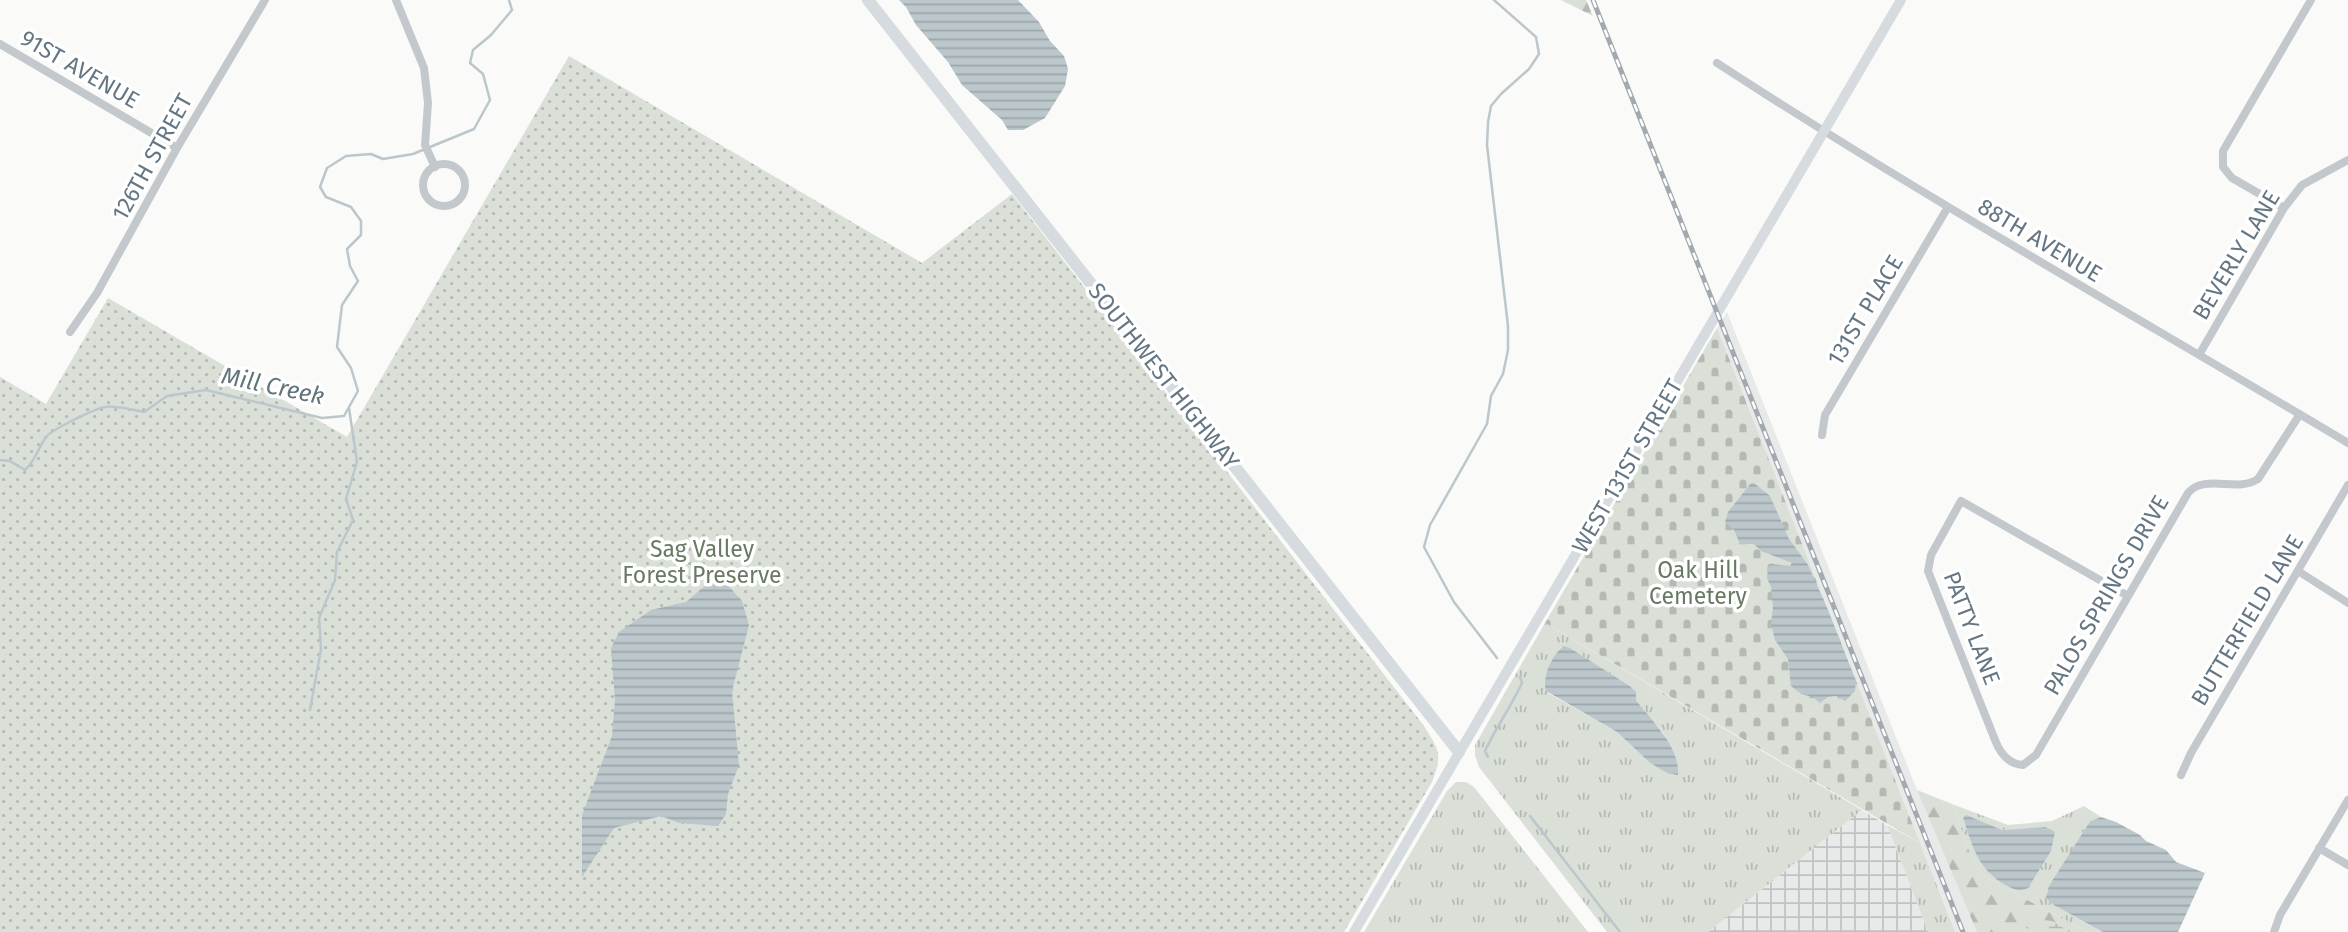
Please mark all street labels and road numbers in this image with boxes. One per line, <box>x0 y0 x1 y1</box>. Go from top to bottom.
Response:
street label: 91ST AVENUE <box>16 24 144 114</box>
street label: 126TH STREET <box>106 89 198 225</box>
street label: BEVERLY LANE <box>2186 185 2286 325</box>
street label: 88TH AVENUE <box>1973 192 2107 288</box>
street label: 131ST PLACE <box>1821 250 1909 370</box>
street label: SOUTHWEST HIGHWAY <box>1083 277 1246 475</box>
street label: WEST 131ST STREET <box>1566 374 1688 558</box>
street label: PALOS SPRINGS DRIVE <box>2037 490 2175 700</box>
street label: BUTTERFIELD LANE <box>2185 529 2309 711</box>
street label: PATTY LANE <box>1938 567 2006 689</box>

